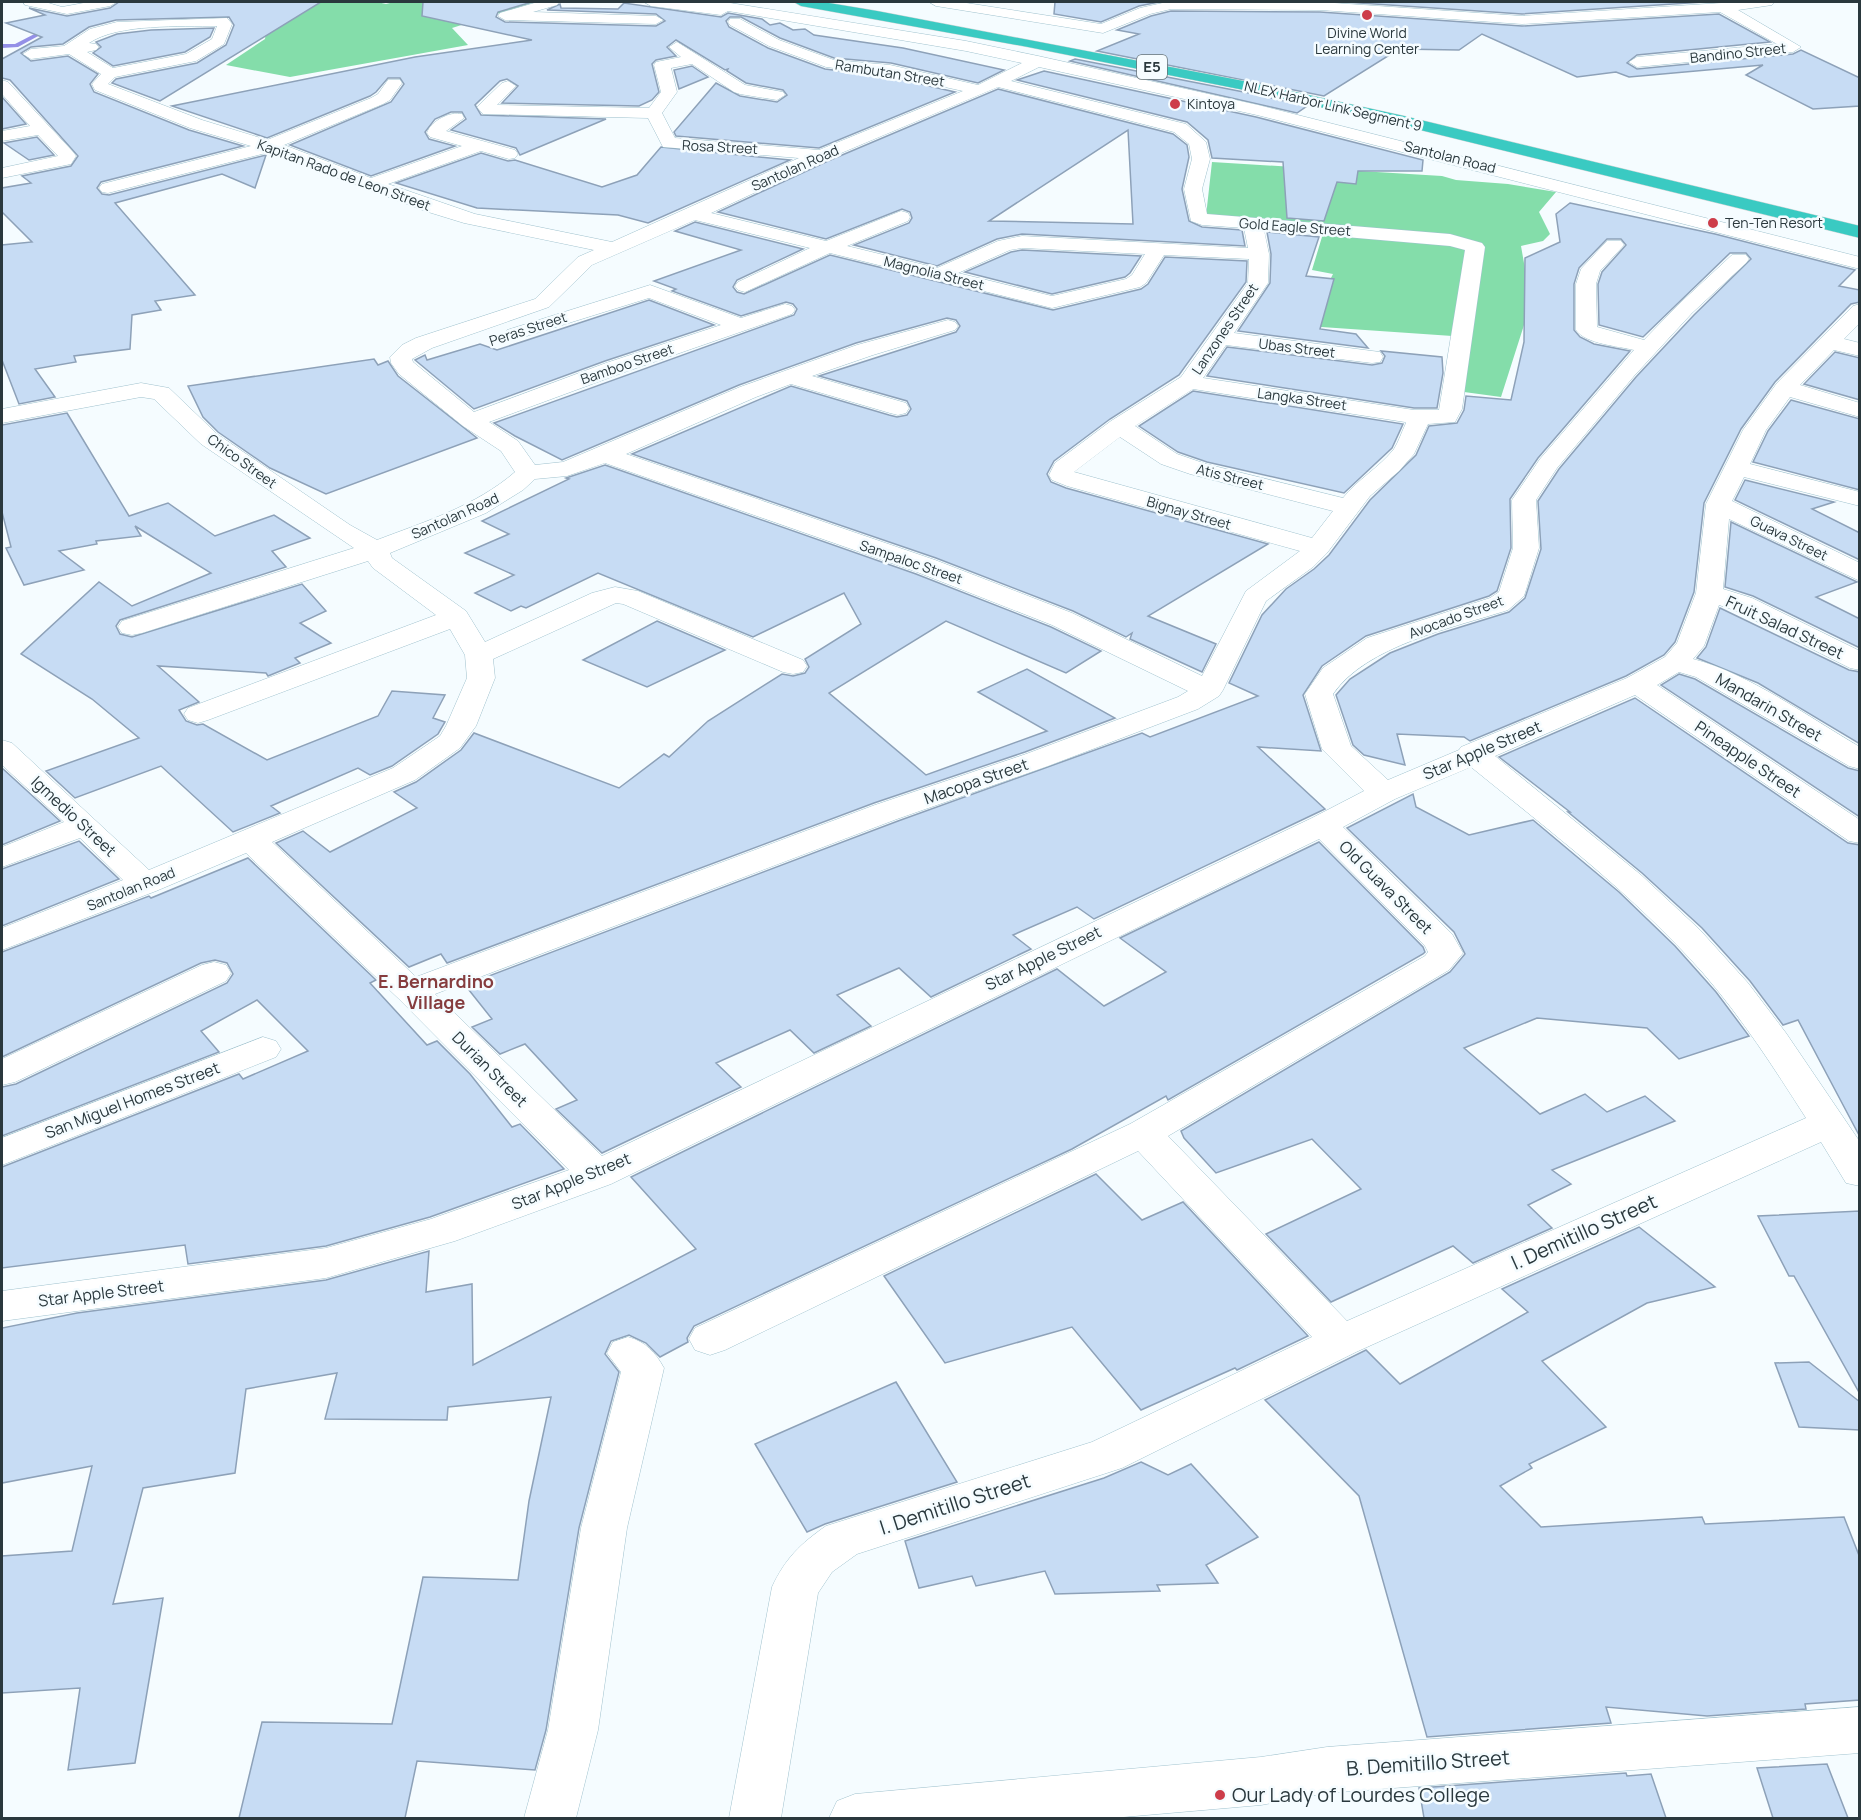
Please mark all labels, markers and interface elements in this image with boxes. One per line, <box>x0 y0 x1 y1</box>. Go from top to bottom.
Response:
marker: Divine World Learning Center <box>1360 8 1374 22</box>
place label: Divine World Learning Center <box>1315 23 1419 58</box>
street label: Bandino Street <box>1689 38 1787 67</box>
street label: Rambutan Street <box>834 54 947 91</box>
road number: E5 <box>1137 55 1167 79</box>
street label: NLEX Harbor Link Segment 9 <box>1242 76 1424 135</box>
place label: Kintoya <box>1187 94 1235 113</box>
marker: Kintoya <box>1168 97 1182 111</box>
street label: Kapitan Rado de Leon Street <box>255 134 434 215</box>
street label: Rosa Street <box>682 135 759 158</box>
street label: Santolan Road <box>1402 136 1498 177</box>
street label: Santolan Road <box>748 140 841 195</box>
street label: Gold Eagle Street <box>1239 213 1352 240</box>
place label: Ten-Ten Resort <box>1725 213 1823 232</box>
marker: Ten-Ten Resort <box>1706 216 1720 230</box>
street label: Magnolia Street <box>882 251 987 294</box>
street label: Lanzones Street <box>1187 279 1262 378</box>
street label: Peras Street <box>487 307 569 350</box>
street label: Ubas Street <box>1258 333 1337 362</box>
street label: Bamboo Street <box>578 339 676 388</box>
street label: Langka Street <box>1256 383 1348 414</box>
street label: Chico Street <box>204 429 281 492</box>
street label: Atis Street <box>1194 459 1266 494</box>
street label: Santolan Road <box>408 488 501 543</box>
street label: Bignay Street <box>1145 491 1234 534</box>
street label: Guava Street <box>1747 511 1832 565</box>
street label: Sampaloc Street <box>857 535 965 588</box>
street label: Avocado Street <box>1406 590 1506 642</box>
street label: Fruit Salad Street <box>1722 590 1848 664</box>
street label: Mandarin Street <box>1712 668 1826 746</box>
street label: Star Apple Street <box>1419 715 1545 785</box>
street label: Pineapple Street <box>1691 715 1805 803</box>
street label: Macopa Street <box>921 753 1031 809</box>
street label: Igmedio Street <box>27 771 121 861</box>
street label: Old Guava Street <box>1334 835 1438 939</box>
street label: Santolan Road <box>84 862 178 915</box>
street label: Star Apple Street <box>981 920 1105 996</box>
district label: E. Bernardino Village <box>378 969 494 1014</box>
street label: Durian Street <box>447 1026 533 1112</box>
street label: San Miguel Homes Street <box>41 1056 223 1144</box>
street label: Star Apple Street <box>508 1147 634 1215</box>
street label: I. Demitillo Street <box>1507 1187 1661 1276</box>
street label: Star Apple Street <box>37 1274 165 1312</box>
street label: I. Demitillo Street <box>876 1466 1034 1541</box>
street label: B. Demitillo Street <box>1345 1743 1511 1782</box>
place label: Our Lady of Lourdes College <box>1232 1781 1490 1808</box>
marker: Our Lady of Lourdes College <box>1213 1788 1227 1802</box>

